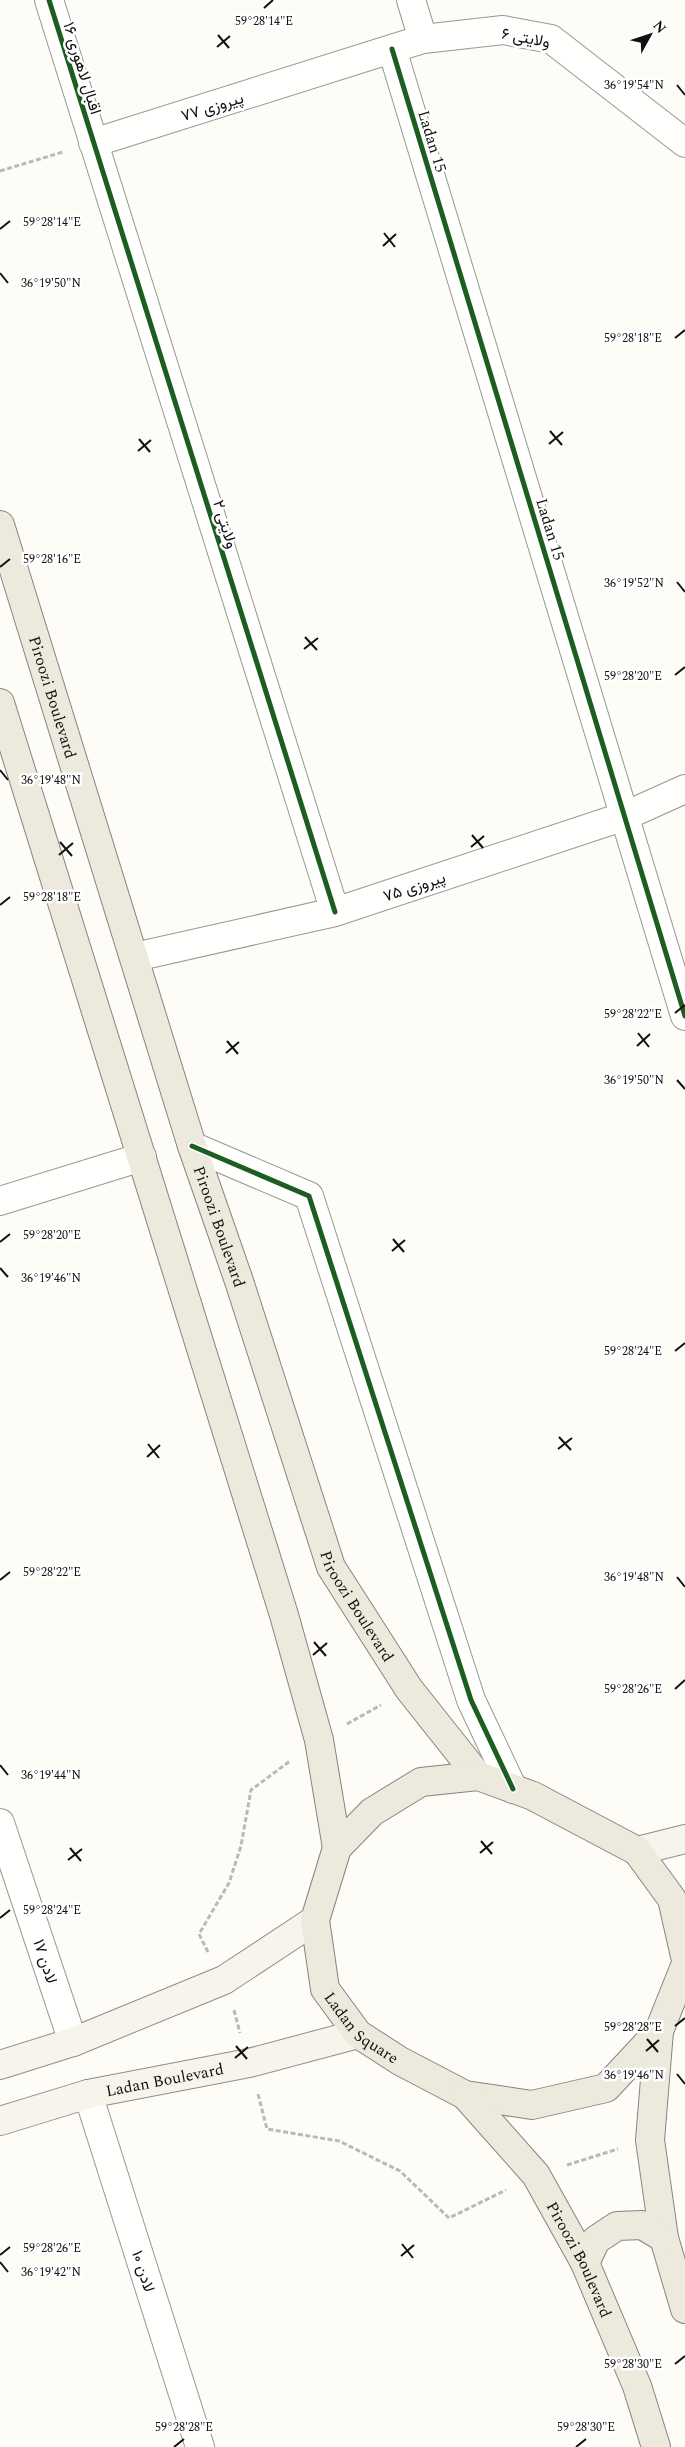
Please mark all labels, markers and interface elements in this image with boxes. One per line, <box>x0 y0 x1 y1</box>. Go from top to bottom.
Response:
north arrow <box>625 10 675 60</box>
text: 59°28'14"E <box>235 12 293 31</box>
text: N <box>648 16 671 38</box>
street label: اقبال لاهوری ۱۶ <box>57 19 107 117</box>
street label: ولایتی ۶ <box>499 22 552 54</box>
text: 36°19'54"N <box>604 76 664 95</box>
street label: پیروزی ۷۷ <box>178 86 247 128</box>
street label: Ladan 15 <box>411 107 453 175</box>
text: 59°28'14"E <box>23 213 81 232</box>
text: 36°19'50"N <box>21 274 81 293</box>
text: 59°28'18"E <box>604 329 662 348</box>
street label: Ladan 15 <box>529 495 571 563</box>
street label: ولایتی ۲ <box>206 497 244 552</box>
text: 59°28'16"E <box>23 550 81 569</box>
text: 36°19'52"N <box>604 574 664 593</box>
street label: Piroozi Boulevard <box>22 633 82 762</box>
text: 59°28'20"E <box>604 667 662 686</box>
text: 36°19'48"N <box>21 771 81 790</box>
street label: پیروزی ۷۵ <box>380 866 449 908</box>
text: 59°28'18"E <box>23 888 81 907</box>
text: 59°28'22"E <box>604 1005 662 1024</box>
text: 36°19'50"N <box>604 1071 664 1090</box>
street label: Piroozi Boulevard <box>187 1163 251 1290</box>
text: 59°28'20"E <box>23 1226 81 1245</box>
text: 36°19'46"N <box>21 1269 81 1288</box>
text: 59°28'24"E <box>604 1342 662 1361</box>
street label: Piroozi Boulevard <box>313 1547 400 1667</box>
text: 59°28'22"E <box>23 1563 81 1582</box>
text: 36°19'48"N <box>604 1568 664 1587</box>
text: 59°28'26"E <box>604 1680 662 1699</box>
text: 36°19'44"N <box>21 1766 81 1785</box>
text: 59°28'24"E <box>23 1901 81 1920</box>
street label: لادن ۱۷ <box>27 1936 64 1987</box>
street label: Ladan Square <box>318 1987 403 2070</box>
text: 59°28'28"E <box>604 2018 662 2037</box>
street label: Ladan Boulevard <box>104 2057 226 2103</box>
text: 36°19'46"N <box>604 2066 664 2085</box>
street label: Piroozi Boulevard <box>540 2197 618 2321</box>
text: 59°28'26"E <box>23 2239 81 2258</box>
street label: لادن ۱۰ <box>125 2247 161 2295</box>
text: 36°19'42"N <box>21 2263 81 2282</box>
text: 59°28'30"E <box>604 2355 662 2374</box>
text: 59°28'28"E <box>155 2418 213 2437</box>
text: 59°28'30"E <box>557 2418 615 2437</box>

